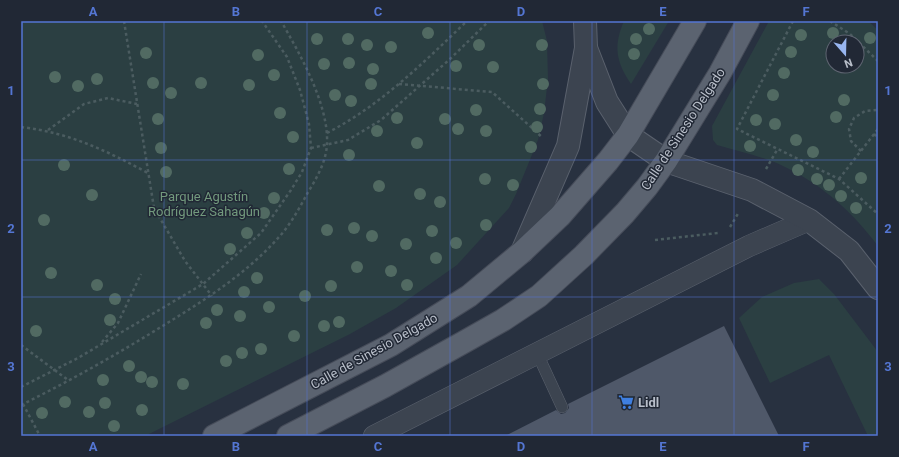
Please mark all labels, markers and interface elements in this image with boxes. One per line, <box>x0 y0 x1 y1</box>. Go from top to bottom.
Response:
text: A <box>89 4 98 19</box>
text: B <box>232 4 240 19</box>
text: C <box>374 4 383 19</box>
text: D <box>517 4 525 19</box>
text: E <box>659 4 667 19</box>
text: F <box>802 4 810 19</box>
north arrow <box>825 34 865 74</box>
text: N <box>842 55 854 70</box>
street label: Calle de Sinesio Delgado <box>638 65 728 193</box>
text: 1 <box>7 83 15 98</box>
text: 1 <box>884 83 892 98</box>
park label: Parque Agustín Rodríguez Sahagún <box>148 189 260 219</box>
text: 2 <box>7 221 15 236</box>
text: 2 <box>884 221 892 236</box>
street label: Calle de Sinesio Delgado <box>308 310 440 392</box>
text: 3 <box>7 359 15 374</box>
text: 3 <box>884 359 892 374</box>
supermarket icon: Lidl <box>617 393 635 411</box>
place label: Lidl <box>638 395 659 410</box>
text: A <box>89 439 98 454</box>
text: B <box>232 439 240 454</box>
text: C <box>374 439 383 454</box>
text: D <box>517 439 525 454</box>
text: E <box>659 439 667 454</box>
text: F <box>802 439 810 454</box>

